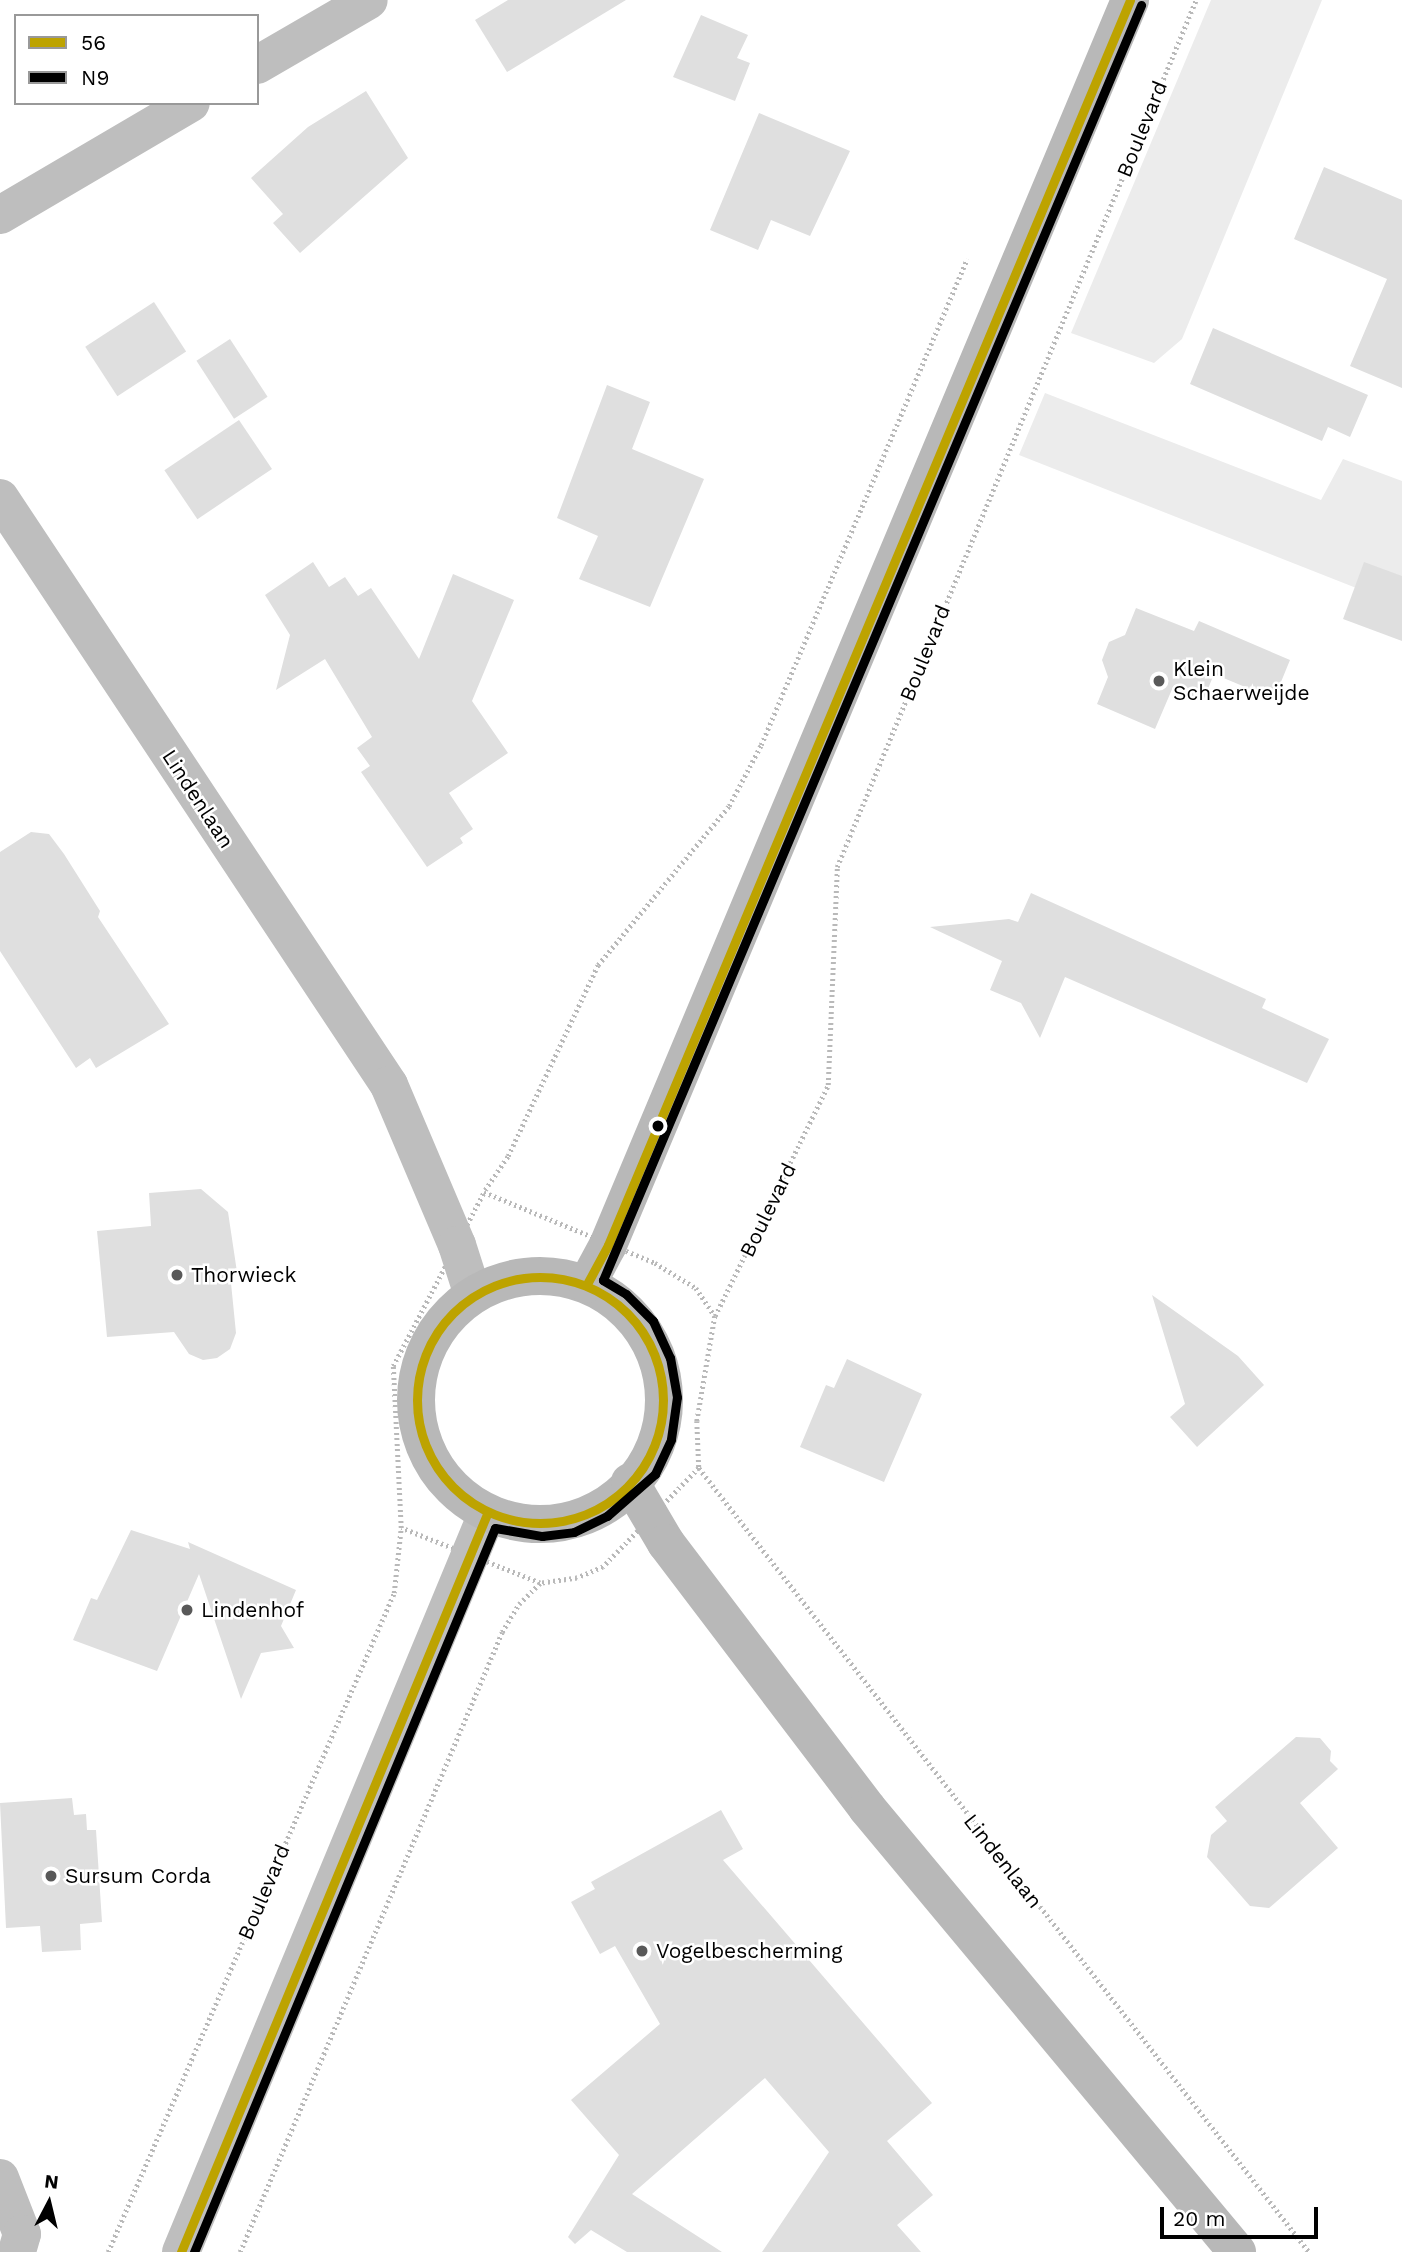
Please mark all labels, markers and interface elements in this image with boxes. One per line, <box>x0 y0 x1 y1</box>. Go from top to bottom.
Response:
legend <box>14 14 259 105</box>
text: 56 <box>81 30 106 55</box>
text: N9 <box>81 65 109 90</box>
street label: Boulevard <box>1111 77 1173 181</box>
street label: Boulevard <box>894 601 956 705</box>
place label: Klein Schaerweijde <box>1173 656 1310 706</box>
marker: Klein Schaerweijde <box>1151 673 1167 689</box>
street label: Lindenlaan <box>157 745 239 853</box>
unlabelled marker <box>651 1119 665 1133</box>
street label: Boulevard <box>734 1159 802 1261</box>
place label: Thorwieck <box>191 1262 296 1288</box>
marker: Thorwieck <box>169 1267 185 1283</box>
place label: Lindenhof <box>201 1597 304 1623</box>
marker: Lindenhof <box>179 1602 195 1618</box>
street label: Lindenlaan <box>958 1809 1048 1913</box>
street label: Boulevard <box>233 1840 295 1944</box>
place label: Sursum Corda <box>65 1863 211 1889</box>
marker: Sursum Corda <box>43 1868 59 1884</box>
place label: Vogelbescherming <box>656 1938 843 1964</box>
marker: Vogelbescherming <box>634 1943 650 1959</box>
north arrow <box>14 2168 84 2238</box>
text: N <box>43 2169 60 2194</box>
scale bar <box>1164 2192 1322 2236</box>
text: 20 m <box>1173 2206 1225 2231</box>

